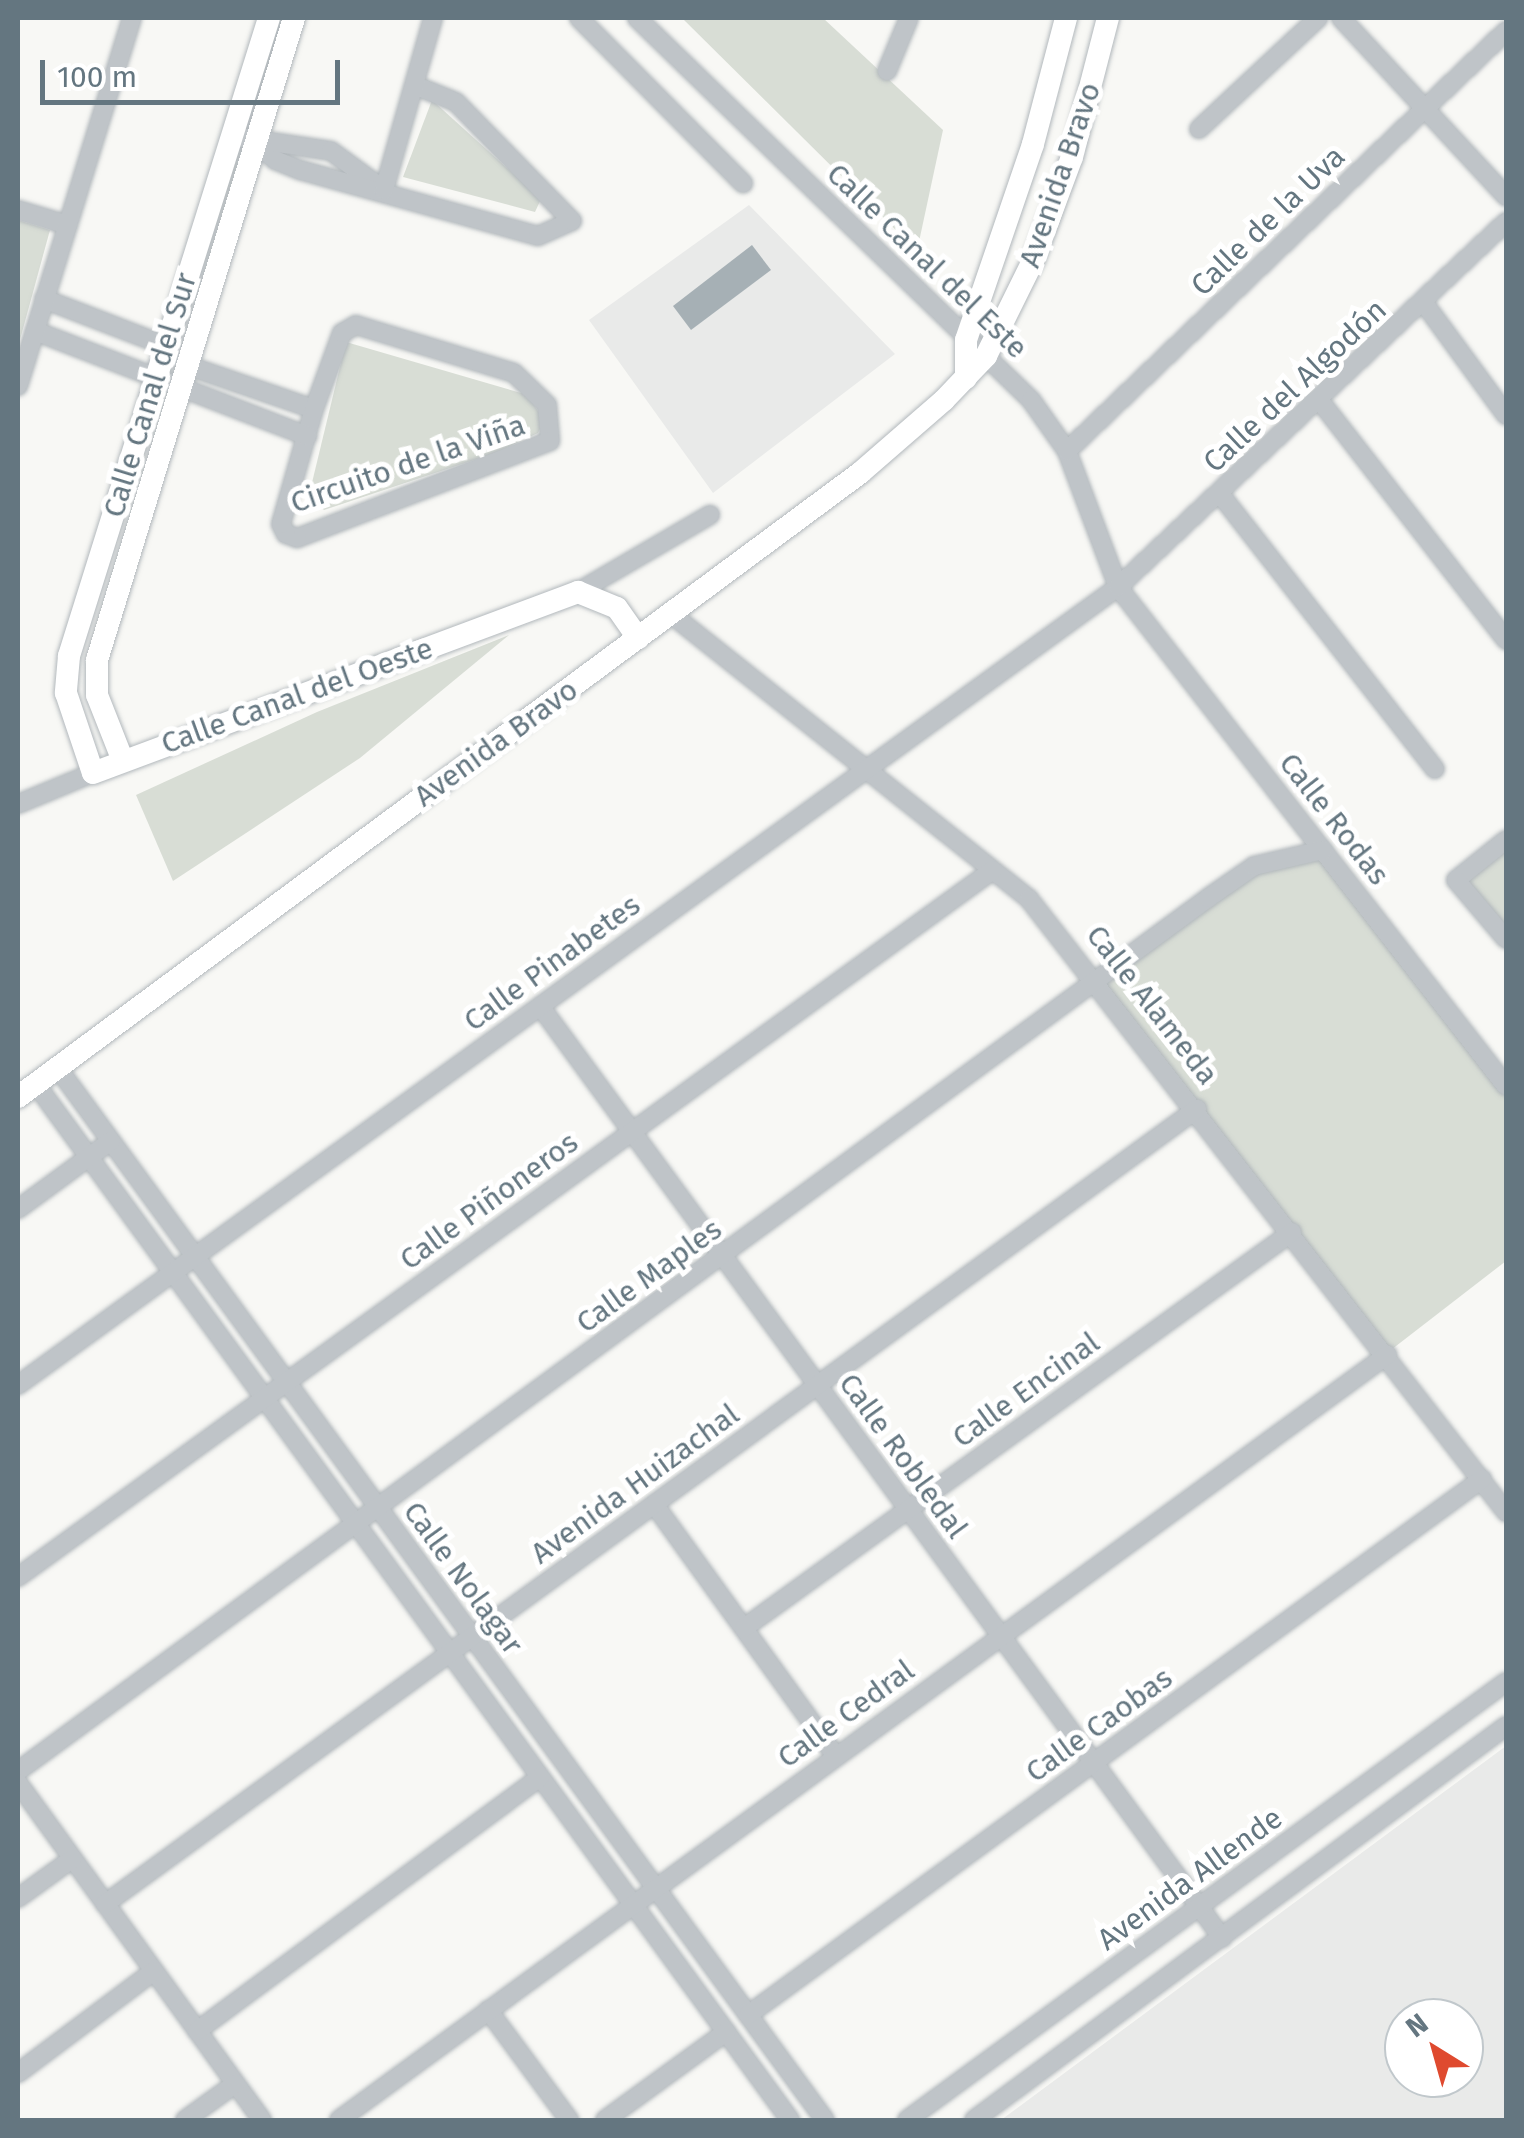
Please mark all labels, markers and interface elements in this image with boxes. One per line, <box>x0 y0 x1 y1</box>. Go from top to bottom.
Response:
scale bar <box>45 40 345 102</box>
text: 100 m <box>57 59 137 95</box>
street label: Avenida Bravo <box>1012 78 1108 272</box>
street label: Calle de la Uva <box>1184 139 1352 303</box>
street label: Calle Canal del Este <box>819 156 1035 366</box>
street label: Calle Canal del Sur <box>96 268 204 522</box>
street label: Calle del Algodón <box>1196 292 1394 480</box>
street label: Circuito de la Viña <box>286 407 530 521</box>
street label: Calle Canal del Oeste <box>156 630 438 762</box>
street label: Avenida Bravo <box>407 672 585 814</box>
street label: Calle Rodas <box>1271 746 1397 892</box>
street label: Calle Pinabetes <box>457 887 647 1039</box>
street label: Calle Alameda <box>1078 918 1226 1092</box>
street label: Calle Piñoneros <box>393 1124 585 1278</box>
street label: Calle Maples <box>569 1211 729 1341</box>
street label: Calle Encinal <box>946 1325 1106 1455</box>
street label: Calle Robledal <box>831 1367 975 1545</box>
street label: Avenida Huizachal <box>524 1396 746 1572</box>
street label: Calle Nolagar <box>396 1495 530 1661</box>
street label: Calle Cedral <box>771 1652 921 1776</box>
street label: Calle Caobas <box>1019 1660 1179 1790</box>
street label: Avenida Allende <box>1091 1800 1289 1958</box>
north arrow <box>1384 1998 1484 2098</box>
text: N <box>1399 2006 1434 2044</box>

